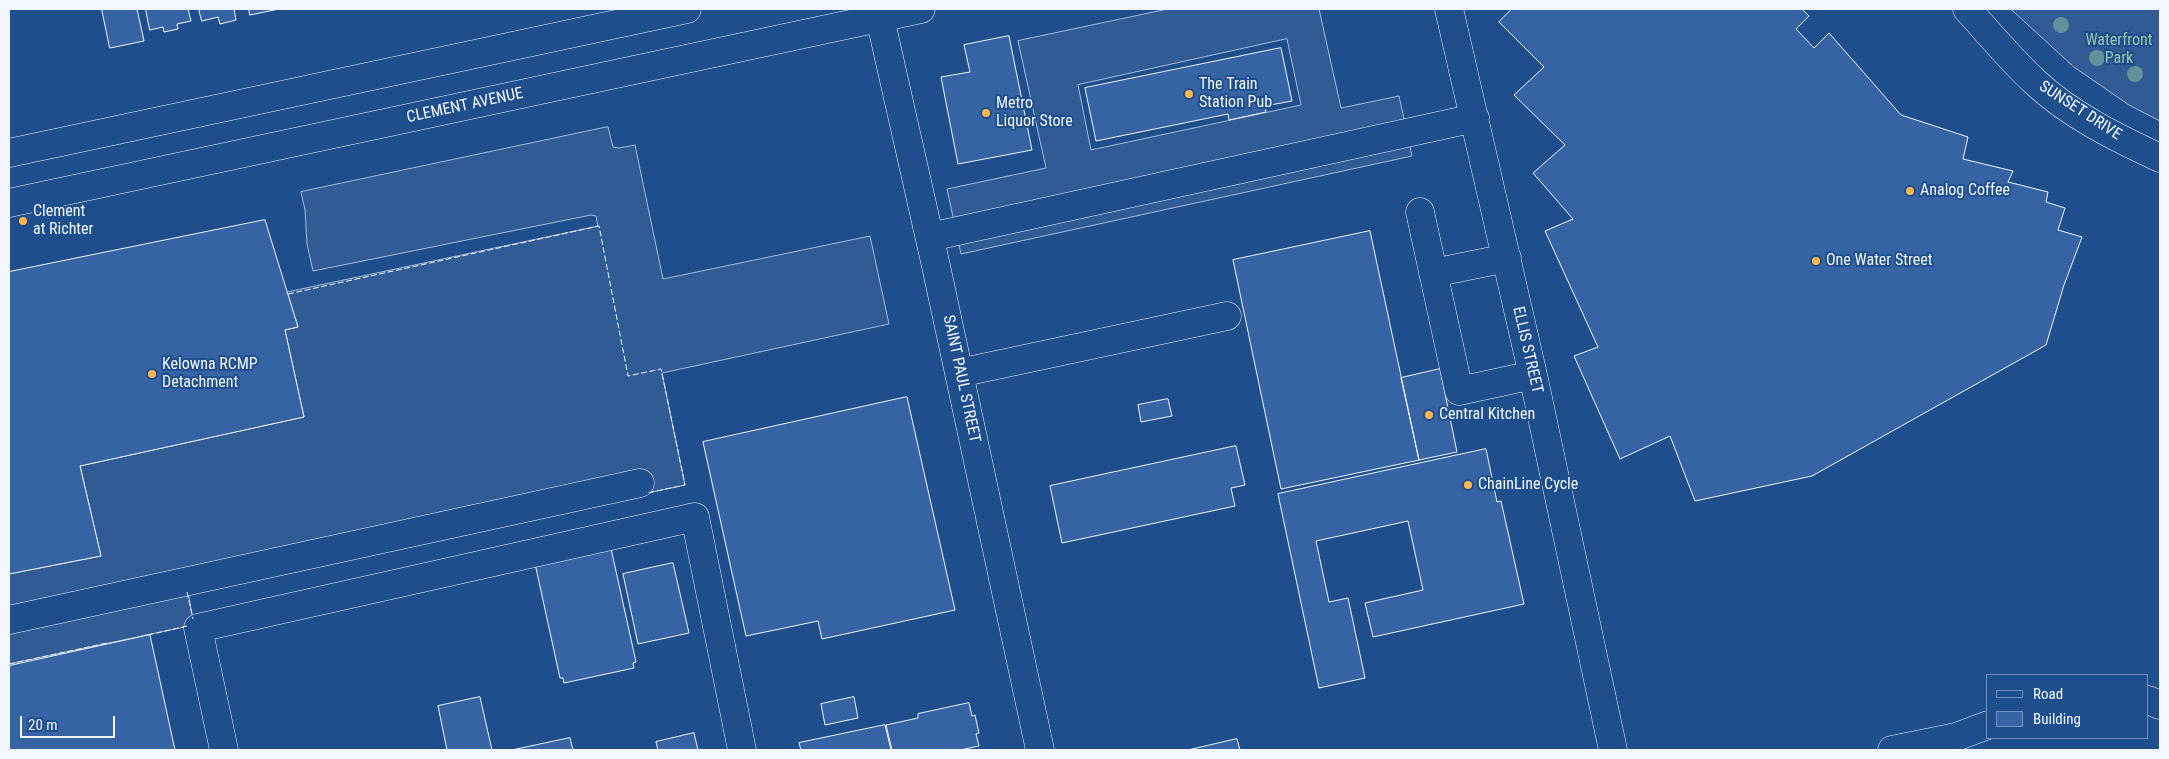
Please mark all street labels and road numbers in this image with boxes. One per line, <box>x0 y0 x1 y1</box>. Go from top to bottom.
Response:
street label: SUNSET DRIVE <box>2035 77 2125 145</box>
street label: CLEMENT AVENUE <box>405 84 525 128</box>
street label: ELLIS STREET <box>1508 305 1546 395</box>
street label: SAINT PAUL STREET <box>938 313 984 445</box>

